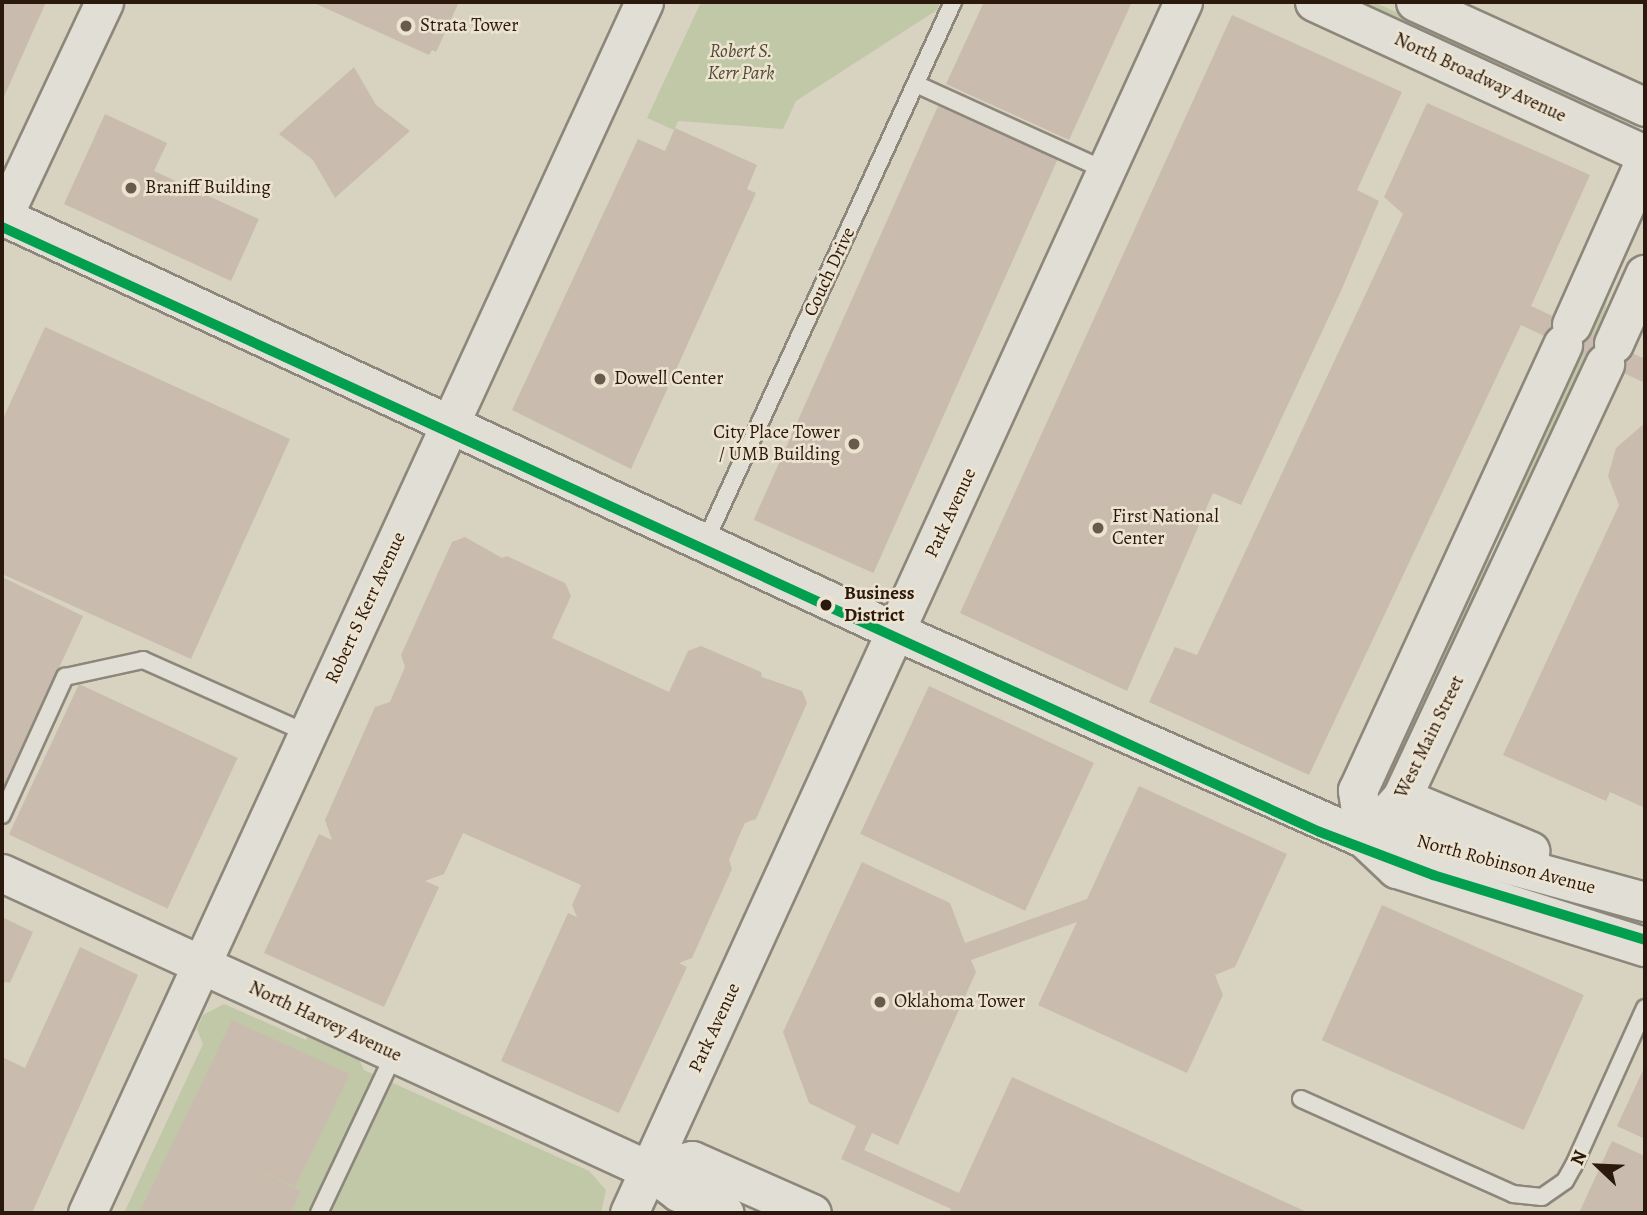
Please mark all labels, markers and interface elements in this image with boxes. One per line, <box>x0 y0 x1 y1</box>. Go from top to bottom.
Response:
place label: Strata Tower <box>420 15 518 37</box>
marker: Strata Tower <box>398 18 414 34</box>
street label: North Broadway Avenue <box>1390 28 1570 128</box>
park label: Robert S. Kerr Park <box>708 41 774 85</box>
place label: Braniff Building <box>145 177 271 199</box>
marker: Braniff Building <box>123 180 139 196</box>
street label: Couch Drive <box>799 224 861 320</box>
place label: Dowell Center <box>614 368 724 390</box>
marker: Dowell Center <box>592 371 608 387</box>
place label: City Place Tower / UMB Building <box>713 422 840 466</box>
marker: City Place Tower / UMB Building <box>846 436 862 452</box>
street label: Park Avenue <box>920 465 982 561</box>
place label: First National Center <box>1112 506 1219 550</box>
marker: First National Center <box>1090 520 1106 536</box>
street label: Robert S Kerr Avenue <box>321 529 411 687</box>
place label: Business District <box>844 583 915 627</box>
marker: Business District <box>814 593 838 617</box>
street label: West Main Street <box>1390 672 1470 802</box>
street label: North Robinson Avenue <box>1414 830 1598 900</box>
street label: North Harvey Avenue <box>245 977 405 1067</box>
street label: Park Avenue <box>684 980 746 1076</box>
place label: Oklahoma Tower <box>894 991 1025 1013</box>
marker: Oklahoma Tower <box>872 994 888 1010</box>
north arrow <box>1563 1131 1633 1201</box>
text: N <box>1564 1146 1593 1169</box>

